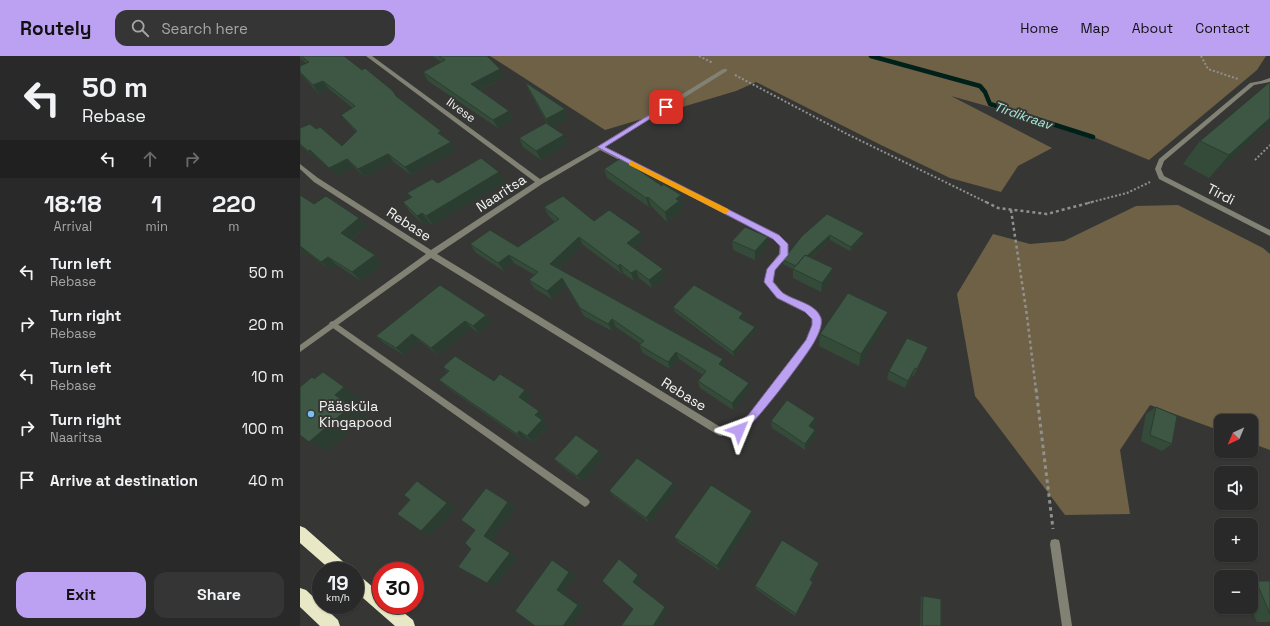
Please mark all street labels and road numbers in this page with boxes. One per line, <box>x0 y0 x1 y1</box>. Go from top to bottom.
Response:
street label: Ilvese <box>443 94 479 126</box>
street label: Naaritsa <box>473 170 529 216</box>
street label: Tirdi <box>1204 179 1238 209</box>
street label: Rebase <box>383 203 435 245</box>
street label: Rebase <box>658 373 710 415</box>

